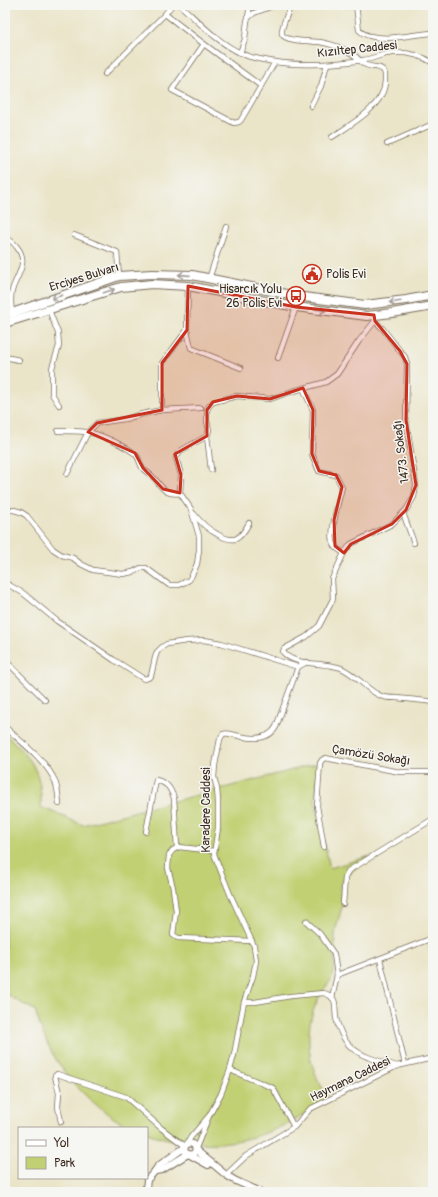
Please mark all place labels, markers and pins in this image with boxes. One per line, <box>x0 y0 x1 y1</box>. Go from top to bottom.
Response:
public building icon: Polis Evi <box>301 263 323 285</box>
place label: Polis Evi <box>326 267 366 282</box>
place label: Hisarcık Yolu 26 Polis Evi <box>219 282 282 311</box>
bus stop icon: Hisarcık Yolu 26 Polis Evi <box>285 285 307 307</box>

